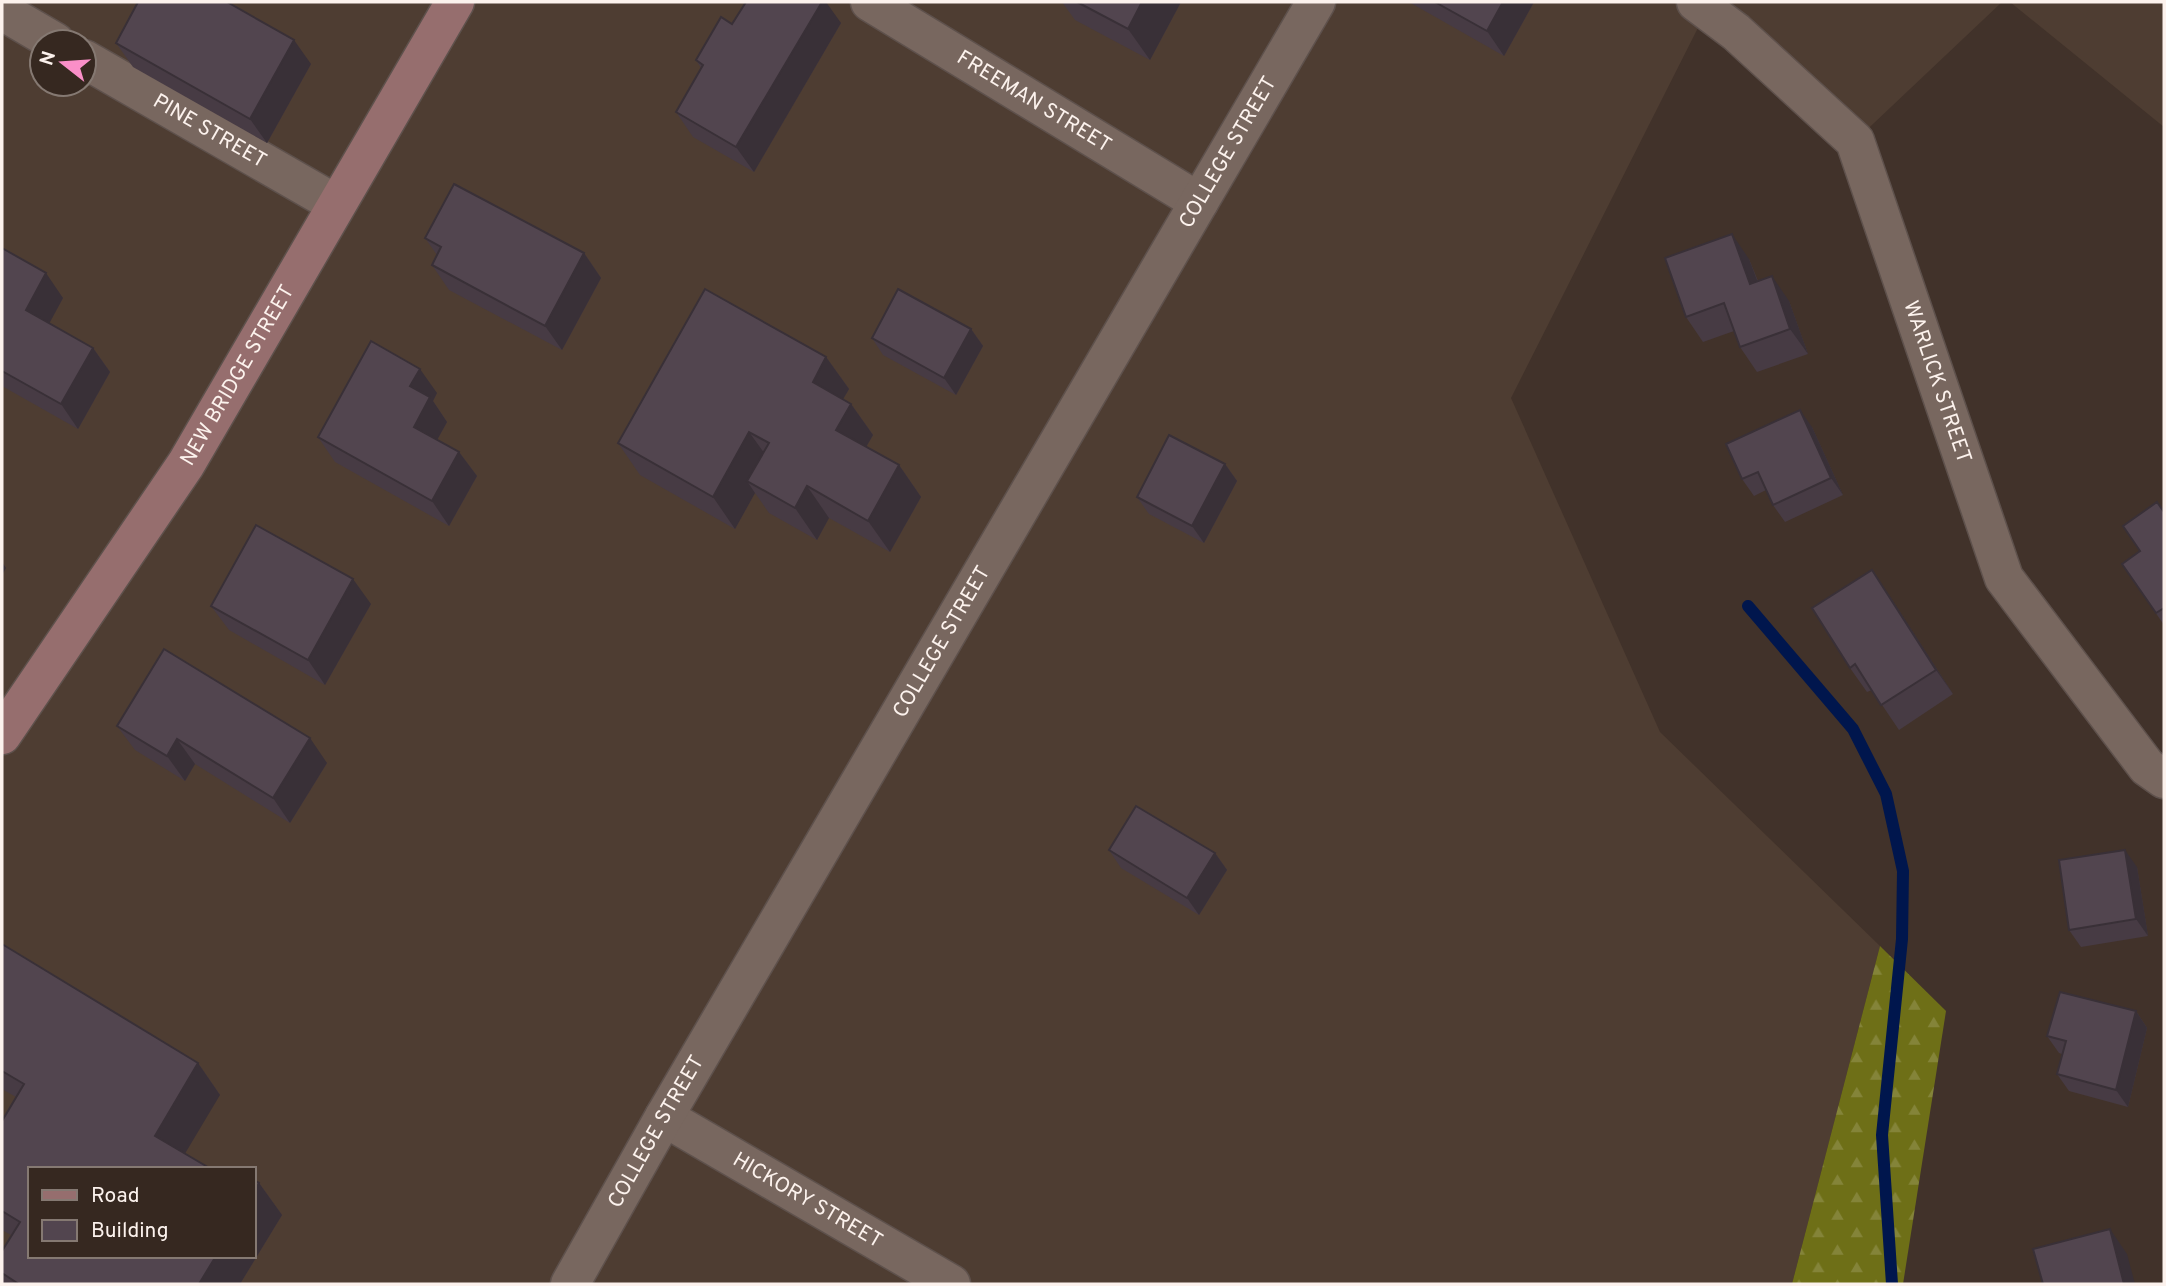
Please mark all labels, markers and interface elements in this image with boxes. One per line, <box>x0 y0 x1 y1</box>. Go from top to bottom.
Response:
north arrow <box>28 28 98 98</box>
street label: FREEMAN STREET <box>952 44 1116 159</box>
text: N <box>35 49 62 69</box>
street label: COLLEGE STREET <box>1173 72 1283 233</box>
street label: PINE STREET <box>148 88 271 175</box>
street label: NEW BRIDGE STREET <box>174 280 301 471</box>
street label: WARLICK STREET <box>1897 297 1977 467</box>
street label: COLLEGE STREET <box>887 561 997 723</box>
street label: COLLEGE STREET <box>602 1051 711 1213</box>
street label: HICKORY STREET <box>728 1146 887 1255</box>
legend <box>28 1167 256 1258</box>
text: Road <box>91 1183 140 1210</box>
text: Building <box>91 1218 169 1245</box>

